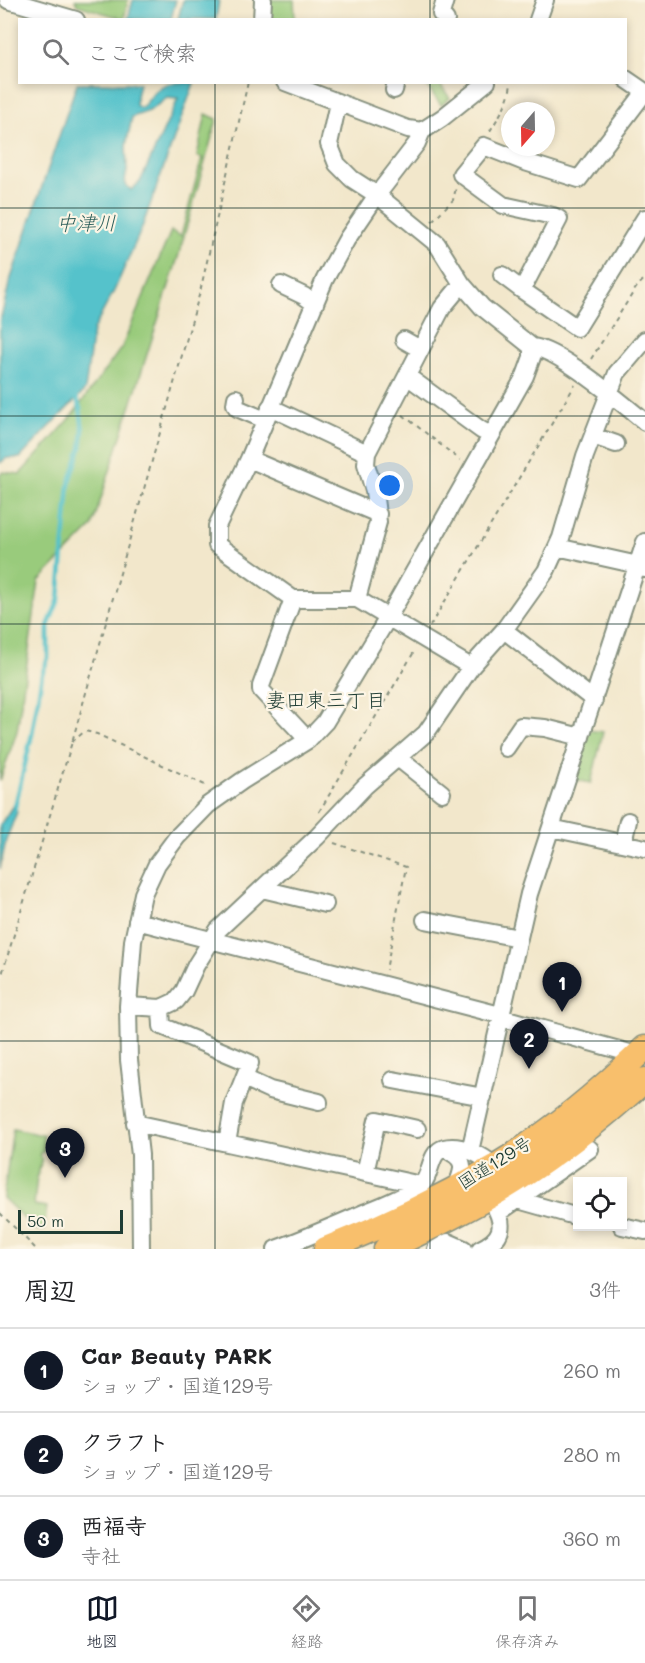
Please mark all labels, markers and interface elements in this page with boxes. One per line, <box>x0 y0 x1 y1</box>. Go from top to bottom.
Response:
search box <box>18 18 627 84</box>
icon: search <box>39 35 72 68</box>
text: ここで検索 <box>87 38 197 67</box>
north arrow <box>501 102 555 156</box>
water label: 中津川 <box>56 209 116 235</box>
your location <box>375 471 404 500</box>
district label: 妻田東三丁目 <box>266 686 386 712</box>
pin: 1 <box>542 962 582 1012</box>
pin: 2 <box>510 1020 548 1069</box>
pin: 3 <box>46 1128 84 1178</box>
street label: 国道129号 <box>453 1130 536 1194</box>
map controls <box>573 1177 627 1231</box>
button: locate <box>573 1177 627 1231</box>
scale bar <box>18 1207 123 1234</box>
text: 50 m <box>27 1210 64 1231</box>
text: 周辺 <box>24 1273 76 1307</box>
text: 3件 <box>589 1276 621 1302</box>
text: Car Beauty PARK <box>81 1341 272 1370</box>
text: 1 <box>39 1357 48 1383</box>
text: 260 m <box>563 1357 621 1383</box>
text: ショップ · 国道129号 <box>81 1372 274 1398</box>
text: クラフト <box>81 1427 169 1456</box>
text: 2 <box>38 1441 49 1467</box>
text: 280 m <box>563 1441 621 1467</box>
text: ショップ · 国道129号 <box>81 1458 274 1484</box>
text: 西福寺 <box>81 1511 147 1540</box>
text: 3 <box>38 1525 50 1551</box>
text: 360 m <box>563 1525 621 1551</box>
text: 寺社 <box>81 1542 121 1568</box>
tab: 地図 <box>86 1592 119 1652</box>
tab: 経路 <box>290 1592 323 1652</box>
tab: 保存済み <box>495 1592 559 1652</box>

